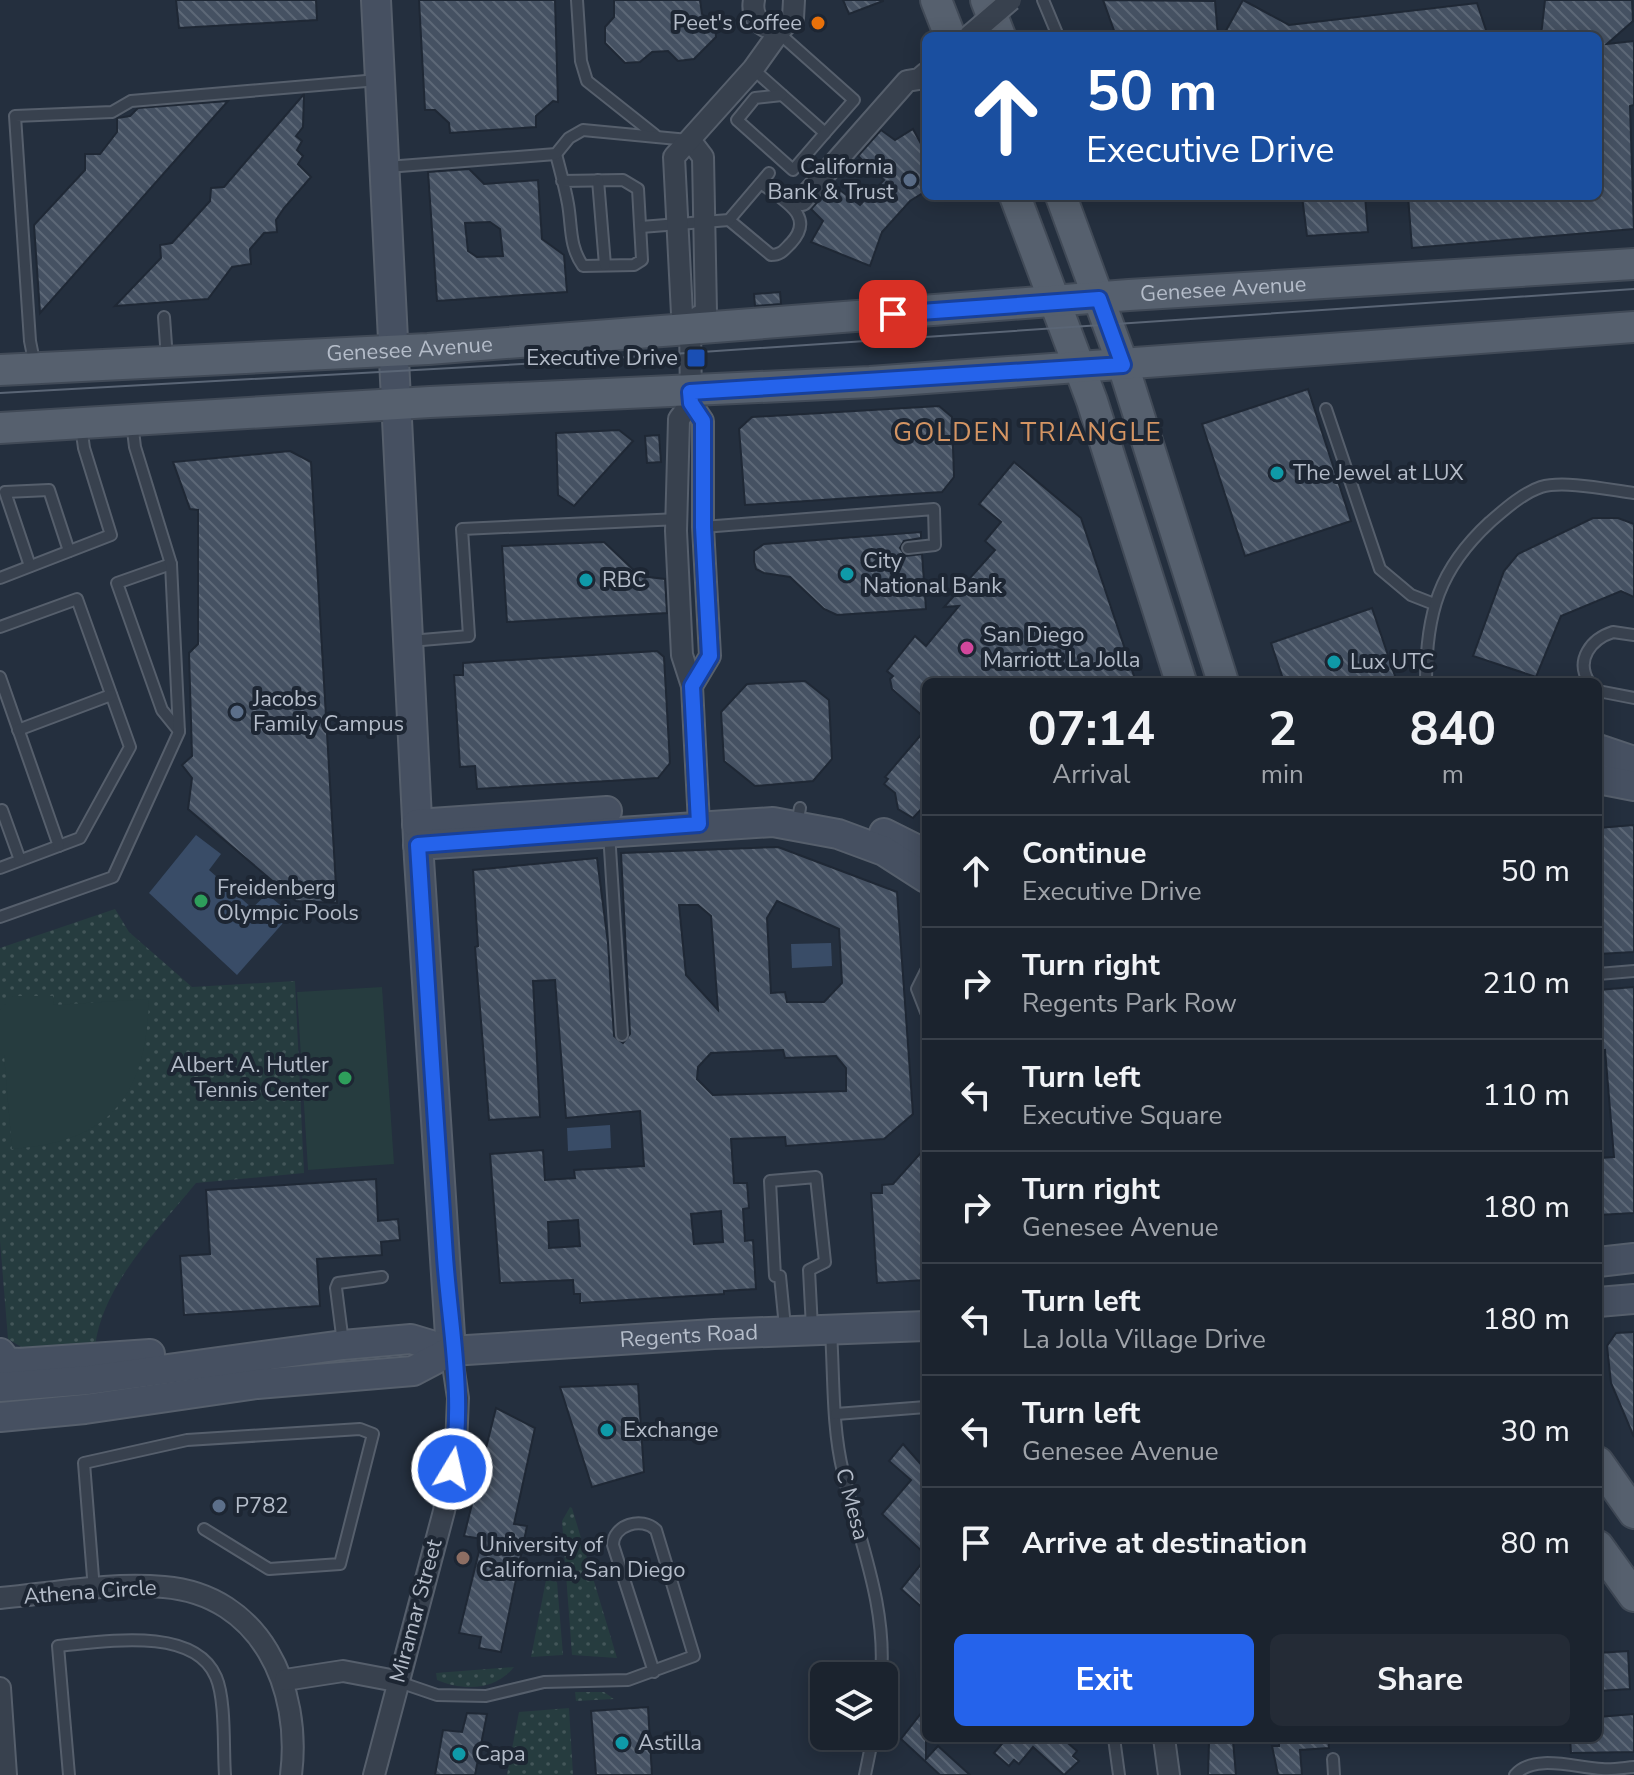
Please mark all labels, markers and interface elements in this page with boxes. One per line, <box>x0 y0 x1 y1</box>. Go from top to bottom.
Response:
place label: Peet's Coffee <box>673 8 802 38</box>
marker: Peet's Coffee <box>809 14 827 32</box>
text: 50 m <box>1086 53 1217 130</box>
icon: ahead <box>954 64 1058 168</box>
text: Executive Drive <box>1086 126 1335 175</box>
place label: California Bank & Trust <box>767 152 894 207</box>
marker: California Bank & Trust <box>901 171 919 189</box>
street label: Genesee Avenue <box>1139 269 1307 309</box>
pin <box>859 280 927 348</box>
icon: arrive <box>871 292 915 336</box>
street label: Genesee Avenue <box>326 329 494 369</box>
place label: Executive Drive <box>526 343 678 373</box>
marker: Executive Drive <box>685 347 707 369</box>
district label: GOLDEN TRIANGLE <box>893 415 1163 450</box>
place label: The Jewel at LUX <box>1293 458 1464 488</box>
marker: The Jewel at LUX <box>1268 464 1286 482</box>
place label: City National Bank <box>863 546 1003 601</box>
place label: RBC <box>602 565 646 595</box>
marker: City National Bank <box>838 565 856 583</box>
marker: RBC <box>577 571 595 589</box>
place label: San Diego Marriott La Jolla <box>983 620 1141 675</box>
marker: San Diego Marriott La Jolla <box>958 639 976 657</box>
place label: Lux UTC <box>1350 647 1434 677</box>
marker: Lux UTC <box>1325 653 1343 671</box>
place label: Jacobs Family Campus <box>252 684 404 739</box>
text: 07:14 <box>1028 696 1155 762</box>
text: 2 <box>1268 696 1297 762</box>
text: 840 <box>1410 696 1496 762</box>
marker: Jacobs Family Campus <box>228 703 246 721</box>
text: Arrival <box>1052 757 1131 792</box>
text: min <box>1261 757 1304 792</box>
text: m <box>1442 757 1464 792</box>
text: Continue <box>1022 833 1147 874</box>
icon: ahead <box>954 849 998 893</box>
text: 50 m <box>1501 851 1570 892</box>
place label: Freidenberg Olympic Pools <box>217 873 359 928</box>
text: Executive Drive <box>1022 874 1201 909</box>
marker: Freidenberg Olympic Pools <box>192 892 210 910</box>
text: Turn right <box>1022 945 1160 986</box>
icon: right <box>954 961 998 1005</box>
text: 210 m <box>1483 963 1570 1004</box>
text: Regents Park Row <box>1022 986 1237 1021</box>
place label: Albert A. Hutler Tennis Center <box>170 1050 329 1105</box>
text: Turn left <box>1022 1057 1140 1098</box>
marker: Albert A. Hutler Tennis Center <box>336 1069 354 1087</box>
icon: left <box>954 1073 998 1117</box>
text: 110 m <box>1483 1075 1570 1116</box>
text: Executive Square <box>1022 1098 1222 1133</box>
text: Turn right <box>1022 1169 1160 1210</box>
icon: right <box>954 1185 998 1229</box>
text: 180 m <box>1483 1187 1570 1228</box>
text: Genesee Avenue <box>1022 1210 1219 1245</box>
text: Turn left <box>1022 1281 1140 1322</box>
icon: left <box>954 1297 998 1341</box>
text: 180 m <box>1483 1299 1570 1340</box>
street label: Regents Road <box>619 1317 759 1355</box>
text: La Jolla Village Drive <box>1022 1322 1266 1357</box>
text: Turn left <box>1022 1393 1140 1434</box>
icon: left <box>954 1409 998 1453</box>
text: 30 m <box>1501 1411 1570 1452</box>
place label: Exchange <box>623 1415 719 1445</box>
marker: Exchange <box>598 1421 616 1439</box>
position arrow <box>410 1427 494 1511</box>
text: Genesee Avenue <box>1022 1434 1219 1469</box>
street label: C Mesa <box>828 1465 876 1543</box>
place label: P782 <box>235 1491 289 1521</box>
marker: P782 <box>210 1497 228 1515</box>
icon: arrive <box>954 1521 998 1565</box>
text: Arrive at destination <box>1022 1523 1307 1564</box>
text: 80 m <box>1501 1523 1570 1564</box>
place label: University of California, San Diego <box>479 1530 685 1585</box>
street label: Miramar Street <box>382 1536 450 1686</box>
marker: University of California, San Diego <box>454 1549 472 1567</box>
street label: Athena Circle <box>22 1572 158 1612</box>
button: Exit <box>954 1634 1254 1726</box>
button: Share <box>1270 1634 1570 1726</box>
map controls <box>810 1662 898 1750</box>
button: layers <box>810 1662 898 1750</box>
place label: Astilla <box>638 1728 702 1758</box>
marker: Astilla <box>613 1734 631 1752</box>
place label: Capa <box>475 1739 526 1769</box>
marker: Capa <box>450 1745 468 1763</box>

